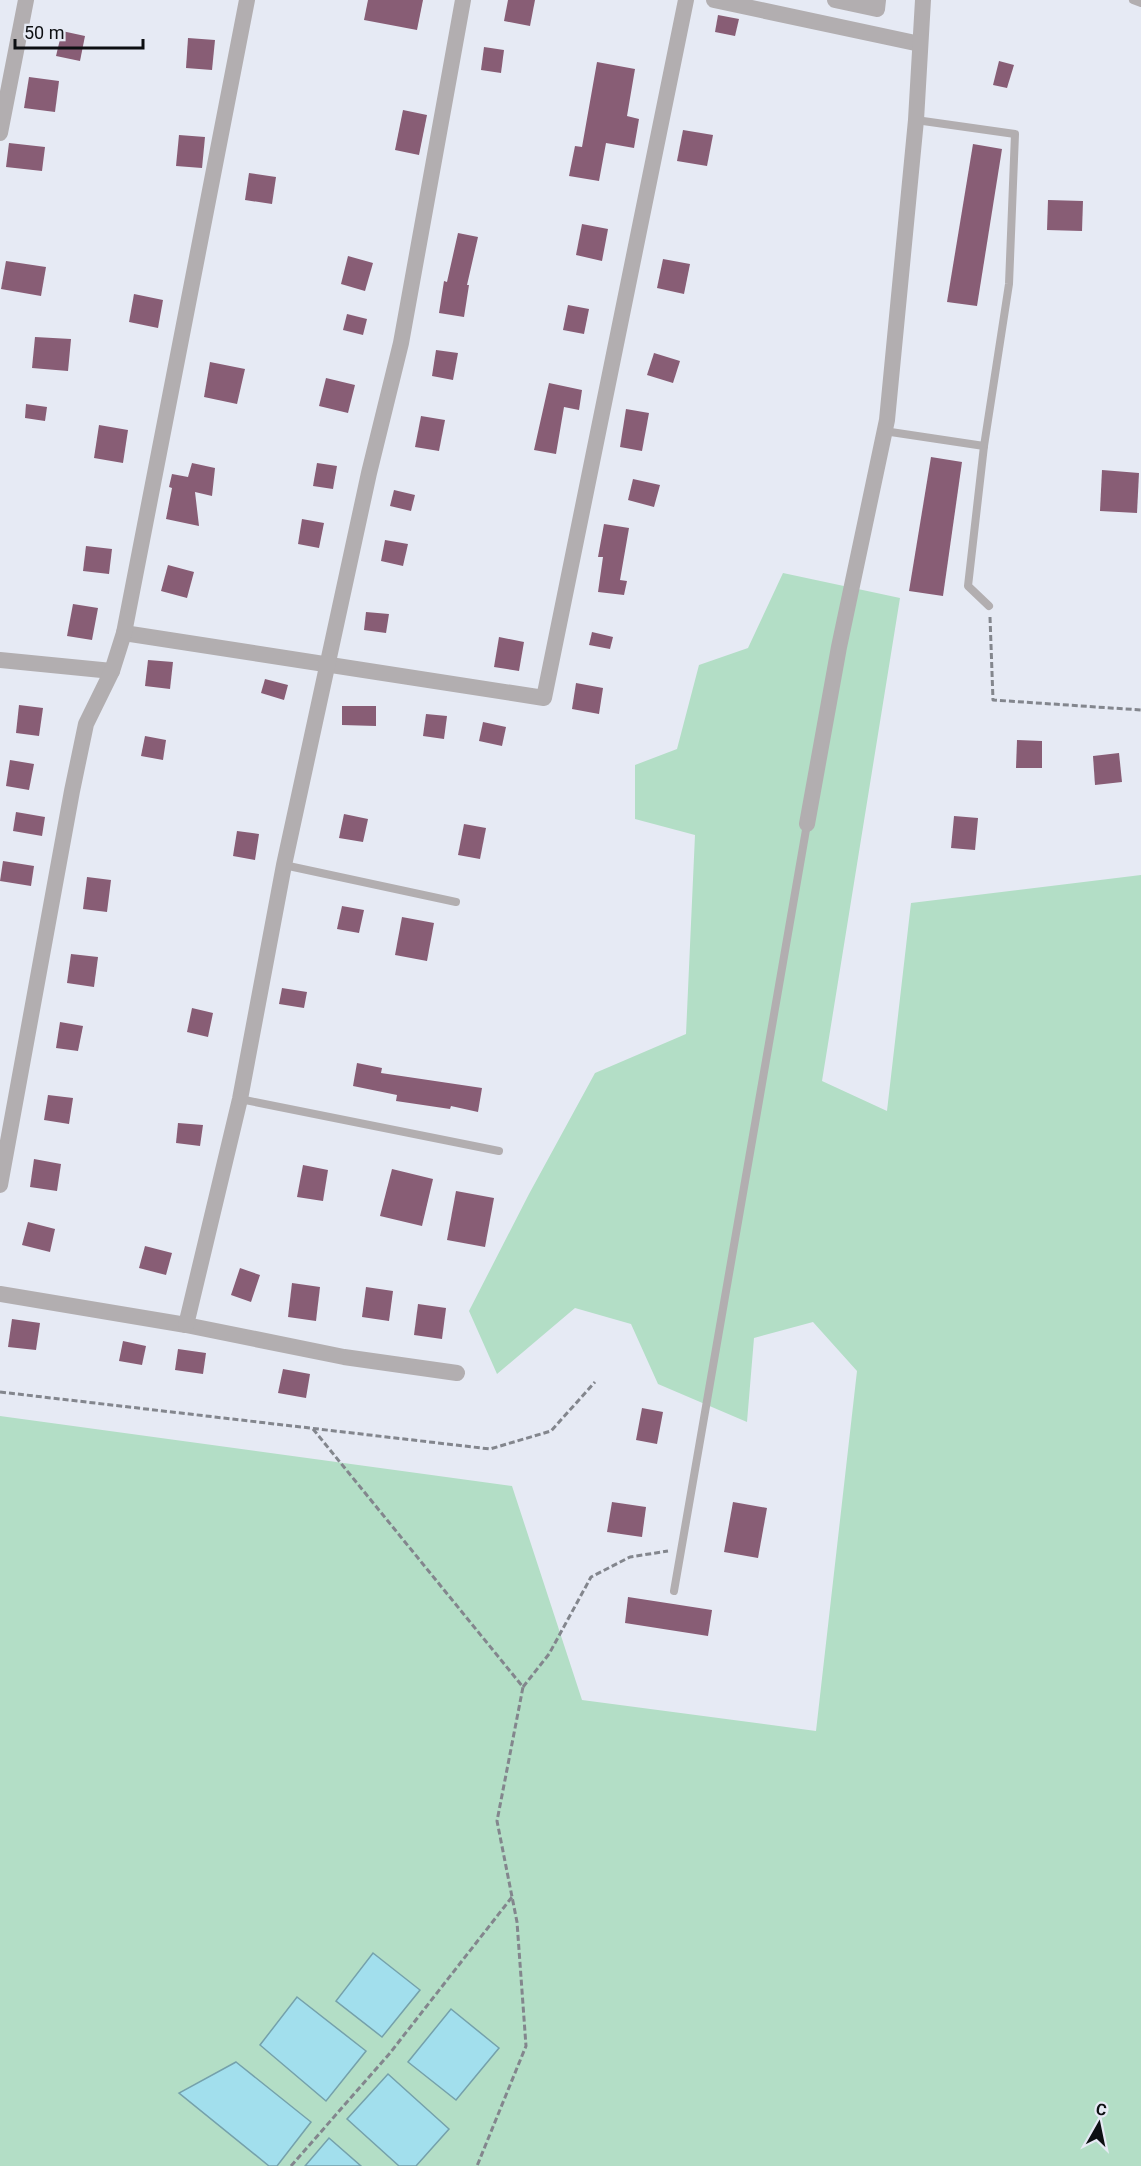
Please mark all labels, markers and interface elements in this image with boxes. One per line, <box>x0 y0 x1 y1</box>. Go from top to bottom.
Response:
scale bar <box>15 12 142 50</box>
text: 50 m <box>24 22 64 43</box>
north arrow <box>1069 2094 1129 2154</box>
text: С <box>1095 2099 1108 2120</box>

